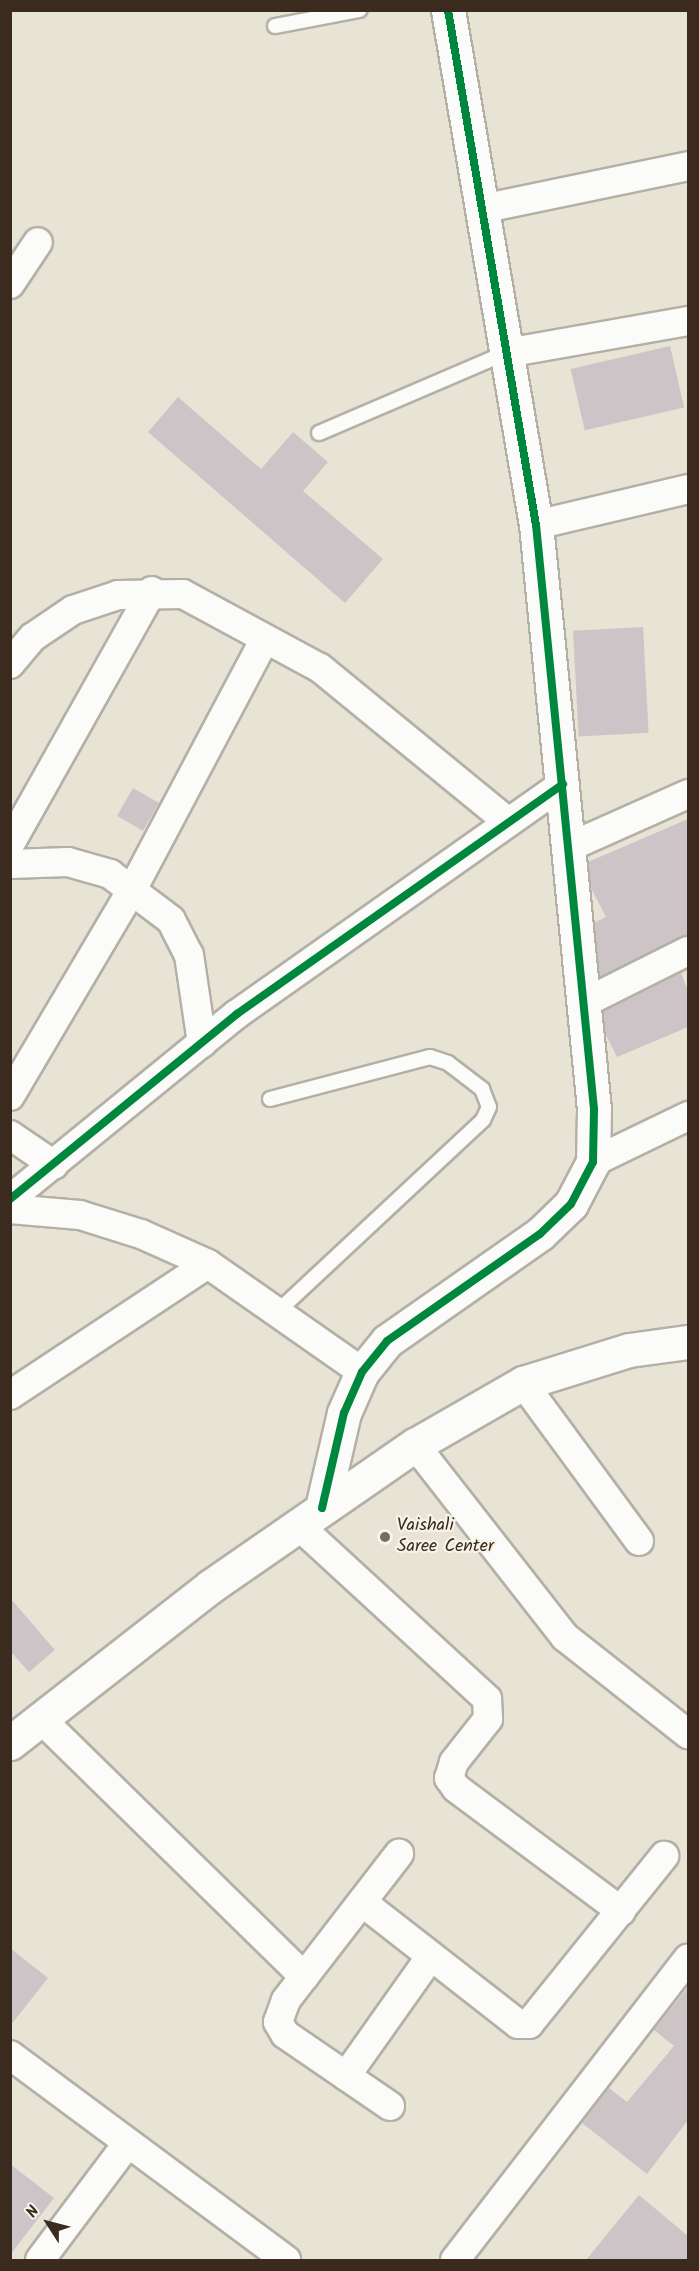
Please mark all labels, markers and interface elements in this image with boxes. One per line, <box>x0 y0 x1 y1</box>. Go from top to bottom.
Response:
place label: Vaishali Saree Center <box>397 1516 494 1558</box>
marker: Vaishali Saree Center <box>378 1530 392 1544</box>
north arrow <box>18 2193 78 2253</box>
text: N <box>20 2201 46 2224</box>

